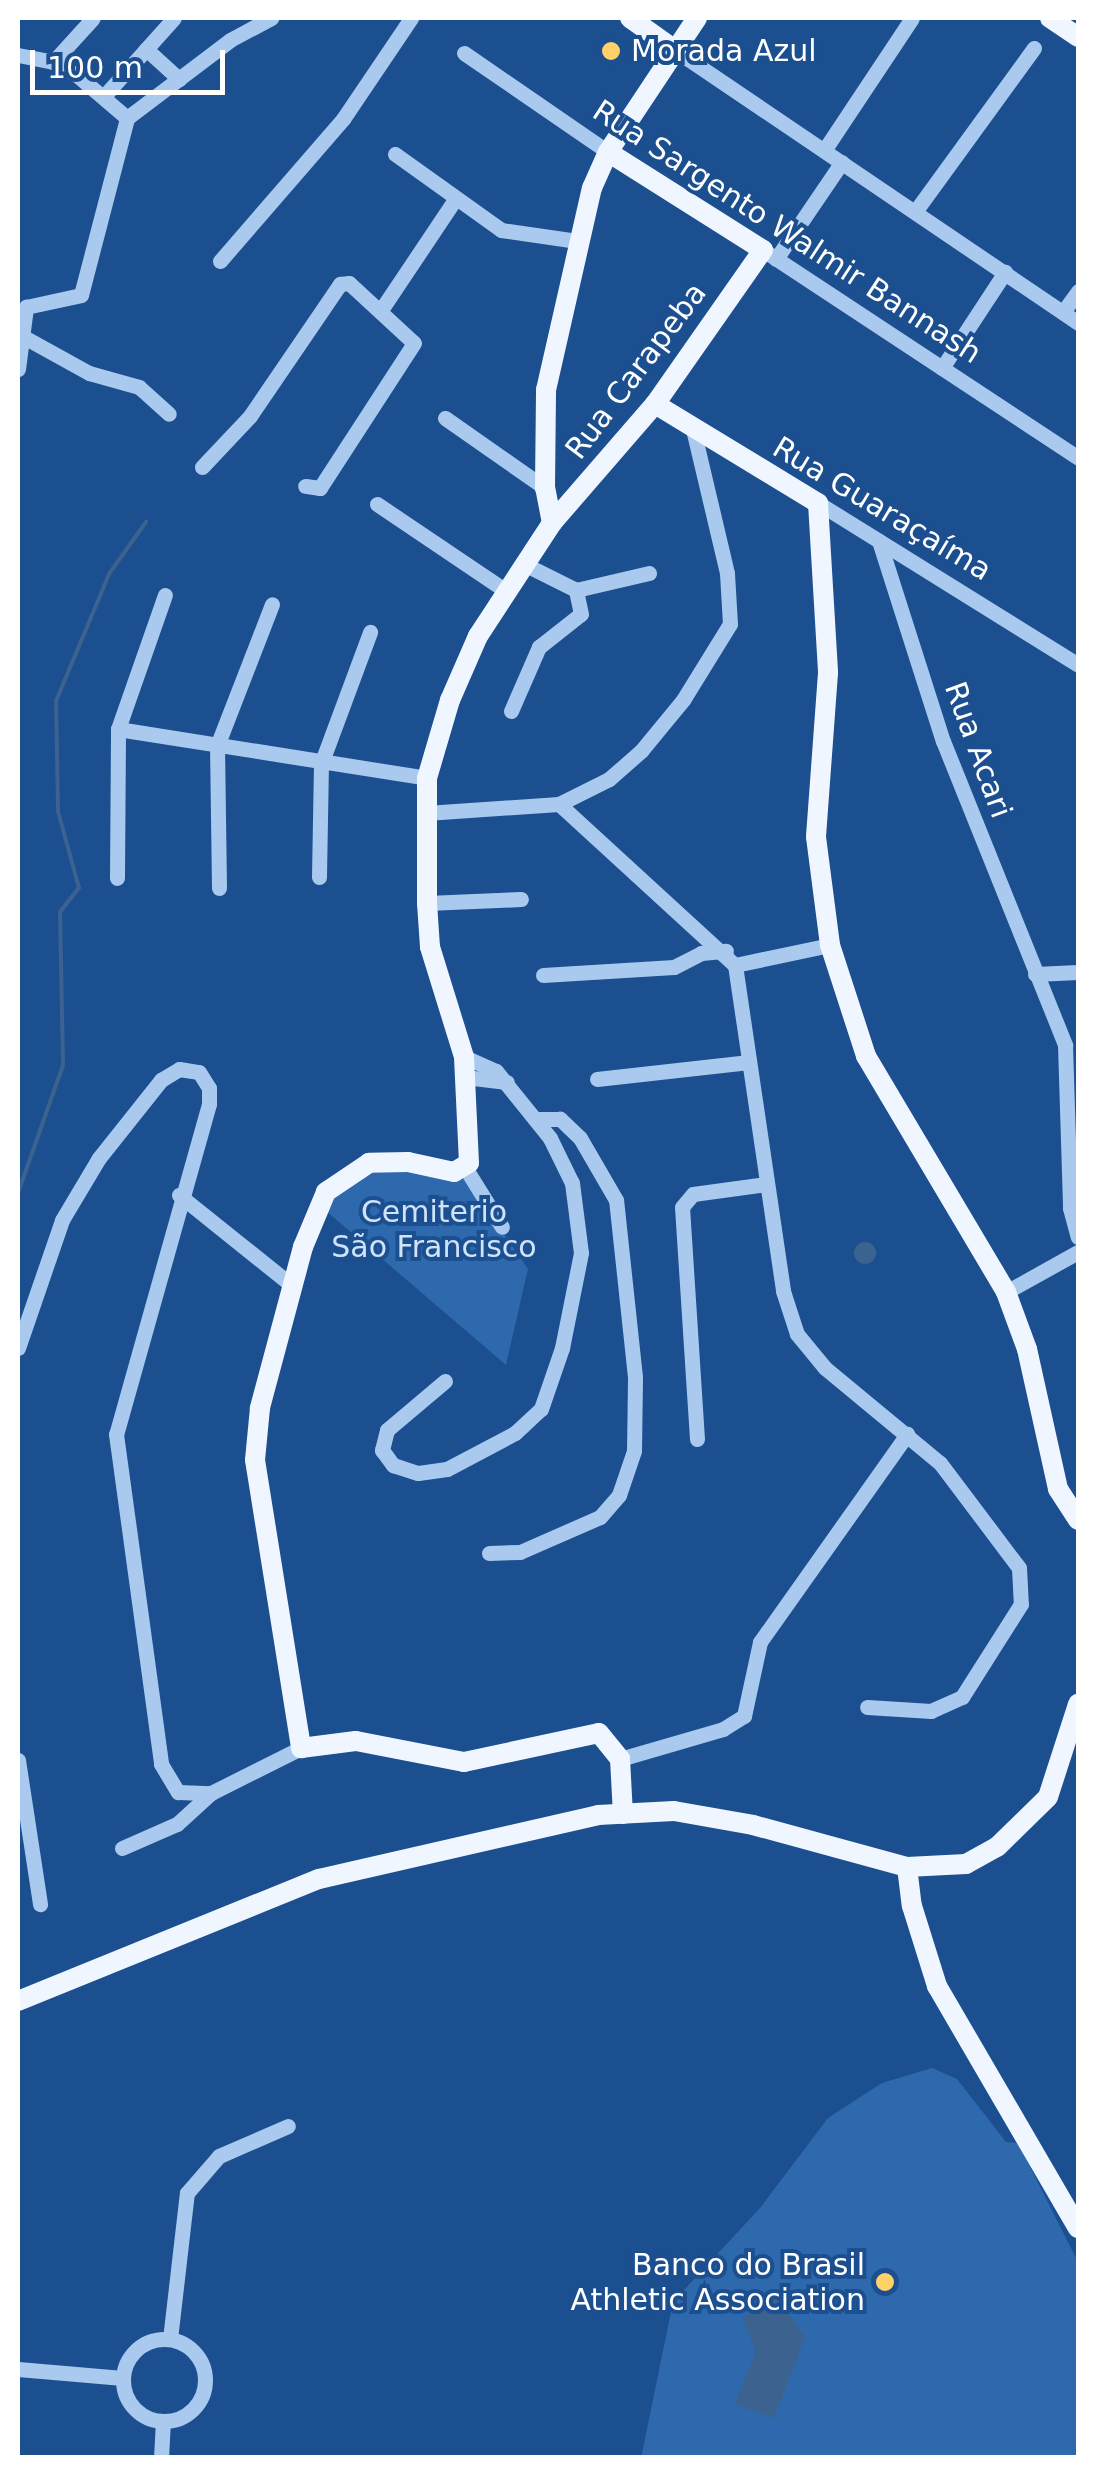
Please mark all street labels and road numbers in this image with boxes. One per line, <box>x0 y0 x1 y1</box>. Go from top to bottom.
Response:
street label: Rua Sargento Walmir Bannash <box>586 93 988 371</box>
street label: Rua Carapeba <box>558 276 714 466</box>
street label: Rua Guaraçaíma <box>766 430 998 588</box>
street label: Rua Acari <box>937 677 1019 823</box>

